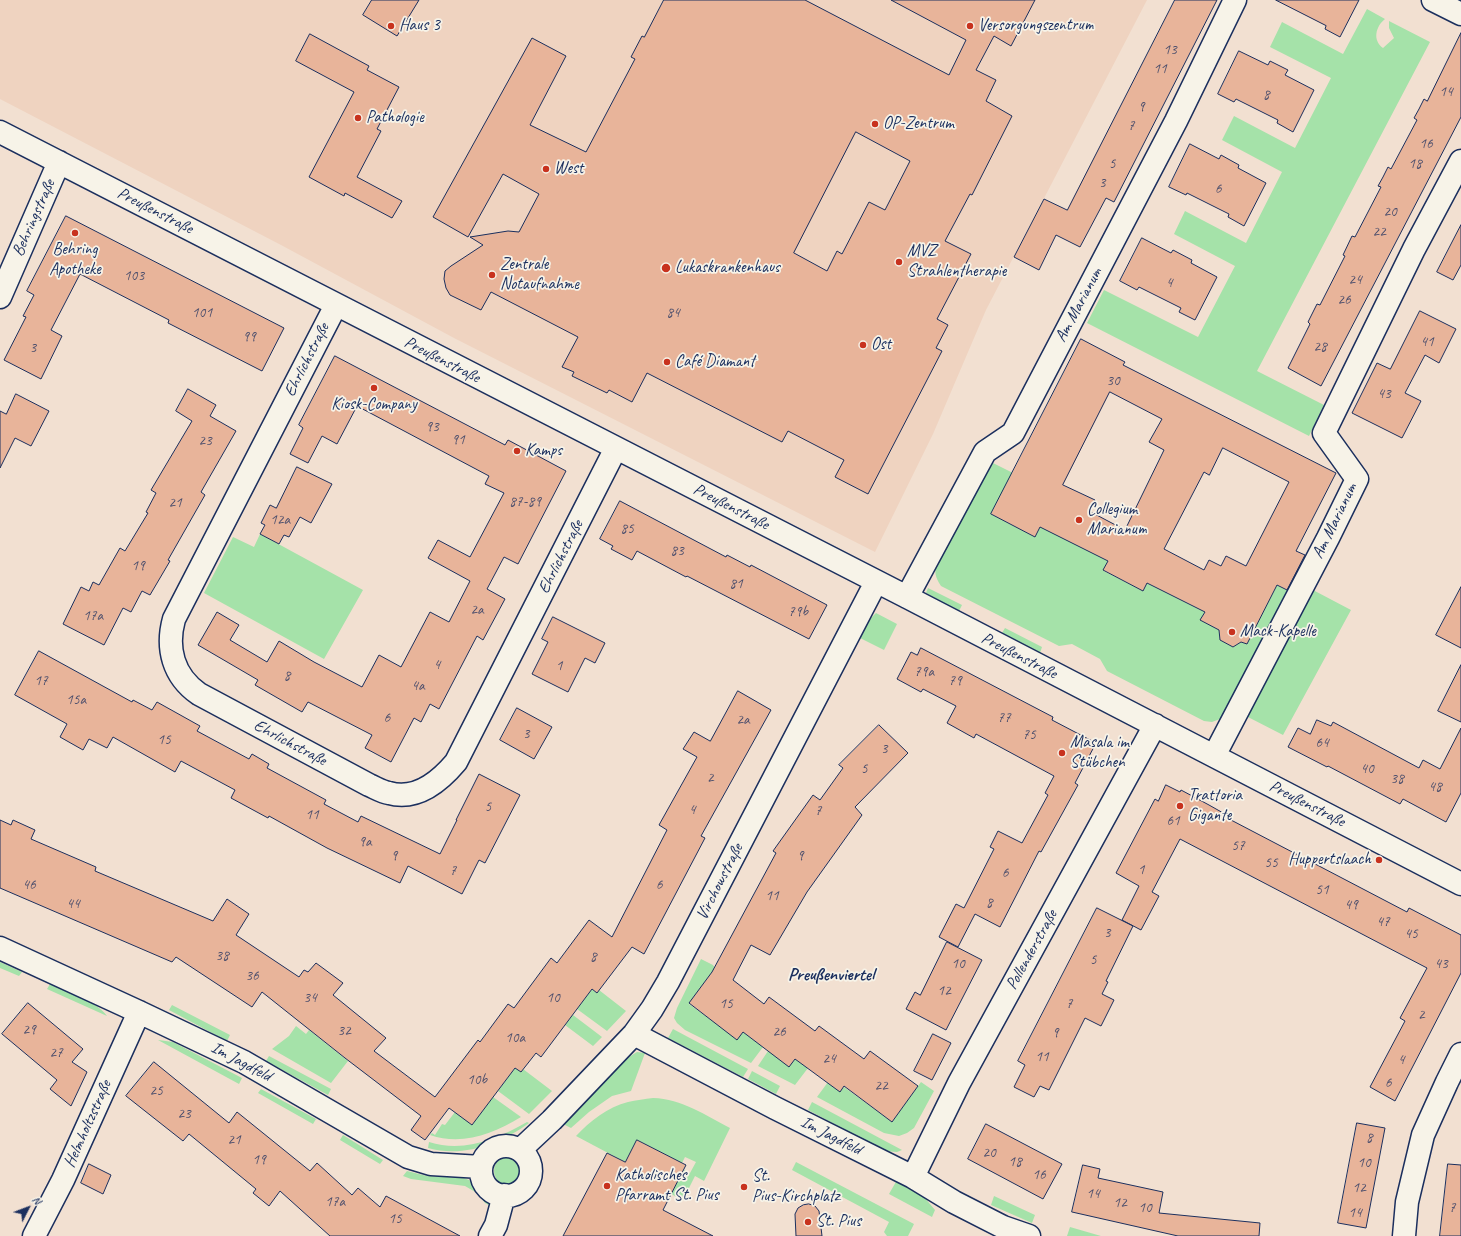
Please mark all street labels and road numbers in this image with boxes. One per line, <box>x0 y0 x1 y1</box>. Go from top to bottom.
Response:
street label: Behringstraße <box>8 176 60 260</box>
street label: Preußenstraße <box>114 183 196 239</box>
street label: Am Marianum <box>1051 264 1107 346</box>
street label: Ehrlichstraße <box>280 320 334 400</box>
street label: Preußenstraße <box>401 332 483 388</box>
street label: Preußenstraße <box>690 479 772 535</box>
street label: Am Marianum <box>1308 480 1362 562</box>
street label: Ehrlichstraße <box>534 517 588 597</box>
street label: Preußenstraße <box>978 628 1060 684</box>
street label: Ehrlichstraße <box>250 715 330 771</box>
street label: Preußenstraße <box>1266 776 1348 832</box>
street label: Virchowstraße <box>692 840 748 924</box>
street label: Pollenderstraße <box>1002 907 1062 993</box>
street label: Im Jagdfeld <box>207 1038 275 1086</box>
street label: Helmholtzstraße <box>60 1077 116 1171</box>
street label: Im Jagdfeld <box>797 1112 865 1160</box>

